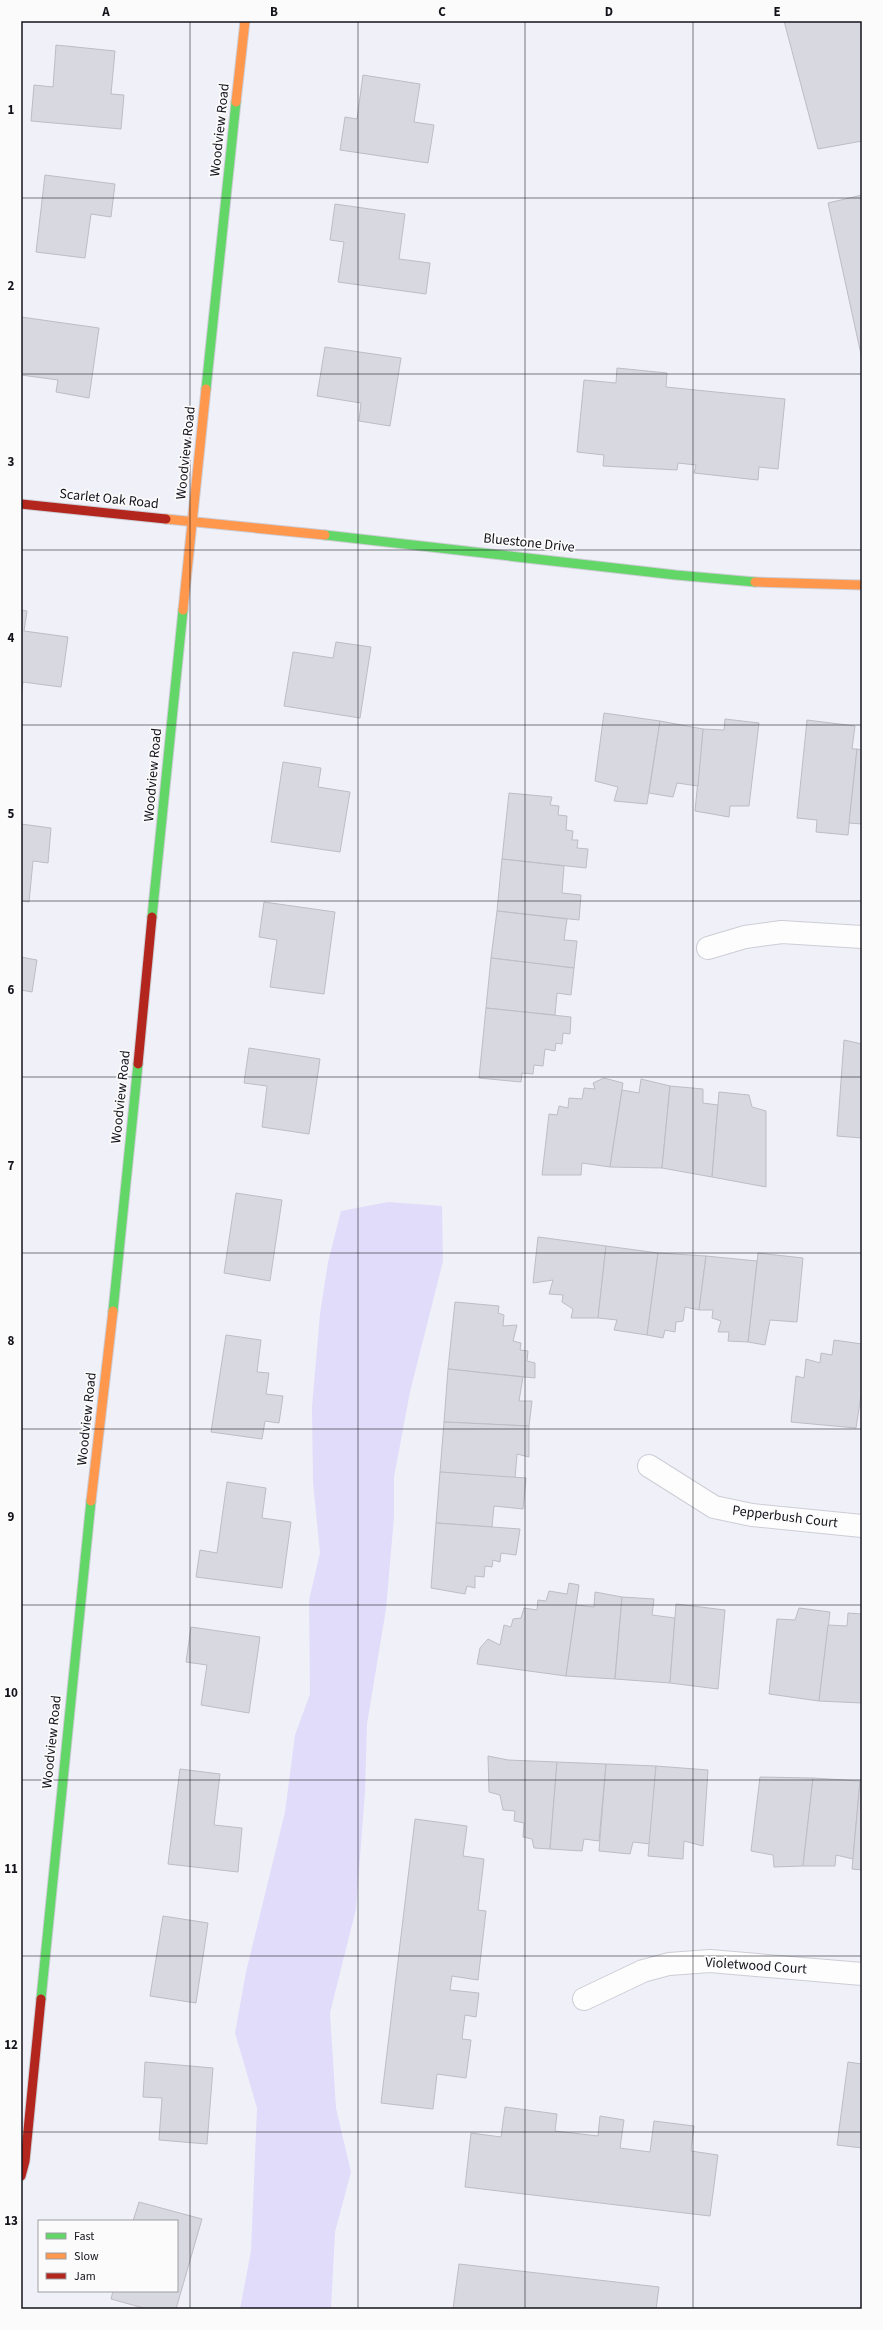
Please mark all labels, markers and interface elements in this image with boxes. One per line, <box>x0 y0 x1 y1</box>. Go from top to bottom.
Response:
text: A <box>101 3 110 21</box>
text: B <box>270 3 278 21</box>
text: C <box>438 3 446 21</box>
text: D <box>605 3 613 21</box>
text: E <box>773 3 781 21</box>
street label: Woodview Road <box>205 82 235 178</box>
text: 1 <box>8 101 15 119</box>
text: 2 <box>8 277 15 295</box>
street label: Woodview Road <box>171 405 201 501</box>
text: 3 <box>8 453 15 471</box>
street label: Scarlet Oak Road <box>58 484 160 514</box>
street label: Bluestone Drive <box>482 528 576 558</box>
text: 4 <box>8 629 15 647</box>
street label: Woodview Road <box>139 727 167 823</box>
text: 5 <box>8 805 15 823</box>
text: 6 <box>8 981 15 999</box>
street label: Woodview Road <box>106 1049 136 1145</box>
text: 7 <box>8 1157 15 1175</box>
text: 8 <box>8 1332 15 1350</box>
street label: Woodview Road <box>72 1371 102 1467</box>
street label: Pepperbush Court <box>731 1501 839 1533</box>
text: 9 <box>8 1508 15 1526</box>
text: 10 <box>4 1684 18 1702</box>
street label: Woodview Road <box>37 1694 67 1790</box>
text: 11 <box>4 1860 18 1878</box>
street label: Violetwood Court <box>704 1952 808 1980</box>
text: 12 <box>4 2036 18 2054</box>
text: 13 <box>4 2212 18 2230</box>
legend <box>38 2220 178 2292</box>
text: Fast <box>74 2228 94 2245</box>
text: Slow <box>74 2248 99 2265</box>
text: Jam <box>74 2268 96 2285</box>

